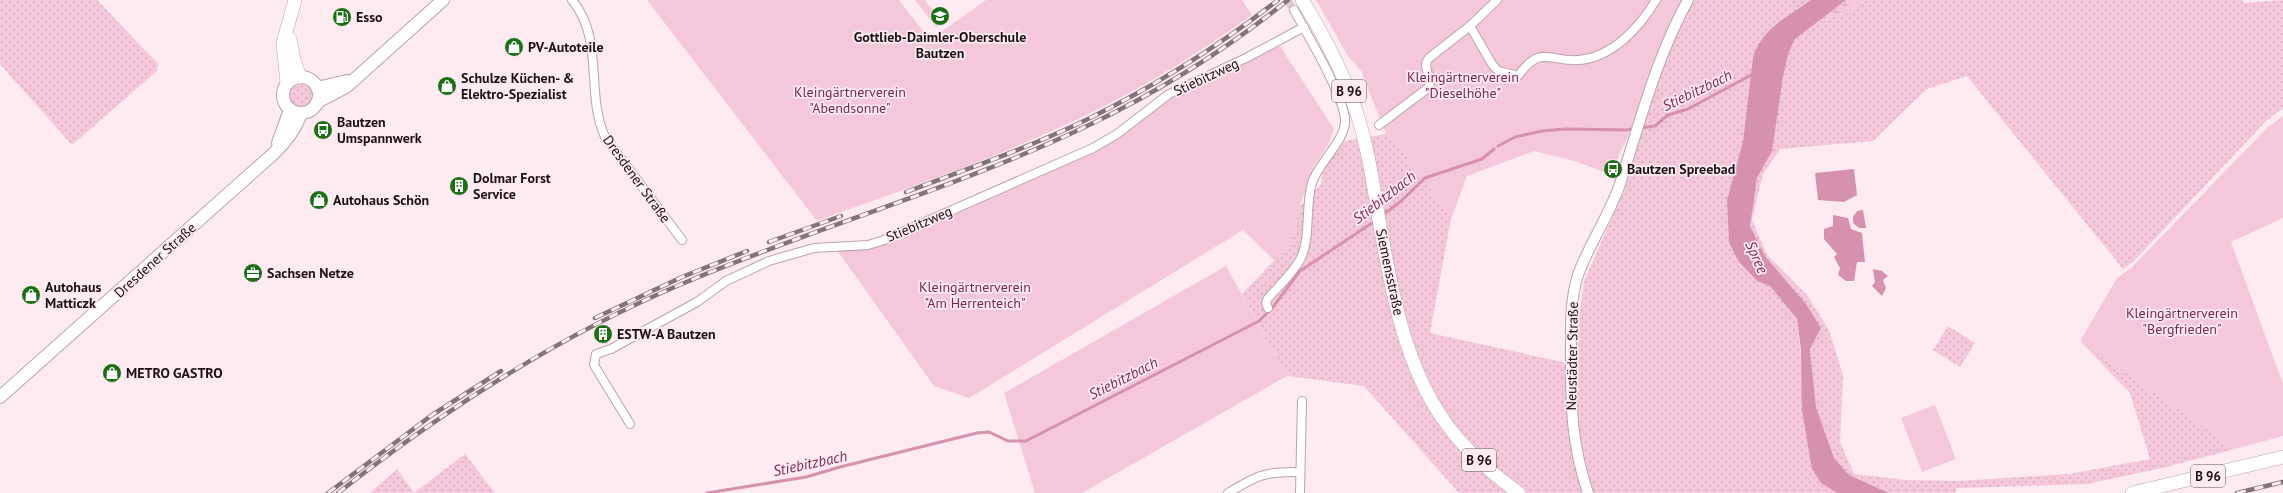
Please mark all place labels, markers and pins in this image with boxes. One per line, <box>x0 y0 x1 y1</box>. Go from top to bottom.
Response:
school or university icon: Gottlieb-Daimler-Oberschule Bautzen <box>929 5 951 27</box>
fuel station icon: Esso <box>331 6 353 28</box>
place label: Esso <box>356 8 383 26</box>
place label: Gottlieb-Daimler-Oberschule Bautzen <box>854 28 1026 62</box>
shop icon: PV-Autoteile <box>503 36 525 58</box>
place label: PV-Autoteile <box>528 38 604 56</box>
place label: Schulze Küchen- & Elektro-Spezialist <box>461 69 574 103</box>
shop icon: Schulze Küchen- & Elektro-Spezialist <box>436 75 458 97</box>
place label: Bautzen Umspannwerk <box>337 113 422 147</box>
bus stop icon: Bautzen Umspannwerk <box>312 119 334 141</box>
bus stop icon: Bautzen Spreebad <box>1602 158 1624 180</box>
place label: Bautzen Spreebad <box>1627 160 1735 178</box>
place label: Dolmar Forst Service <box>473 169 551 203</box>
building icon: Dolmar Forst Service <box>448 175 470 197</box>
shop icon: Autohaus Schön <box>308 189 330 211</box>
place label: Autohaus Schön <box>333 191 429 209</box>
office icon: Sachsen Netze <box>242 262 264 284</box>
place label: Sachsen Netze <box>267 264 354 282</box>
place label: Autohaus Matticzk <box>45 278 101 312</box>
shop icon: Autohaus Matticzk <box>20 284 42 306</box>
building icon: ESTW-A Bautzen <box>592 323 614 345</box>
place label: ESTW-A Bautzen <box>617 325 716 343</box>
shop icon: METRO GASTRO <box>101 362 123 384</box>
place label: METRO GASTRO <box>126 364 223 382</box>

